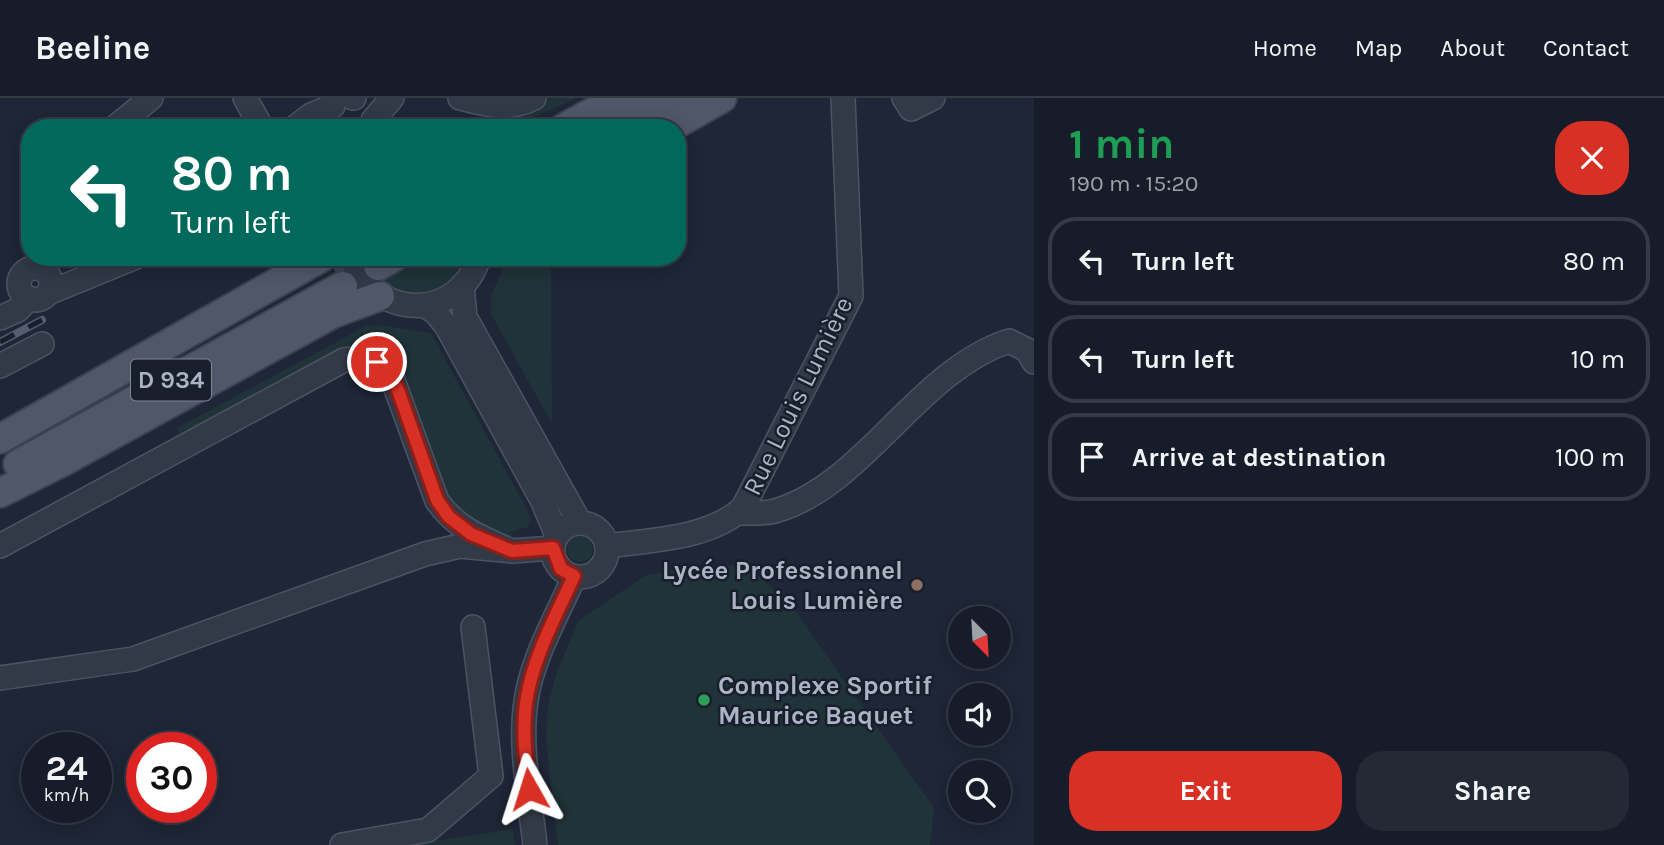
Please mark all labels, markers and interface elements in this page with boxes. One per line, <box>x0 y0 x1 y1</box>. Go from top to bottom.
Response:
text: Beeline <box>35 29 150 67</box>
text: Home <box>1253 34 1317 62</box>
text: Map <box>1355 34 1402 62</box>
text: About <box>1440 34 1505 62</box>
text: Contact <box>1543 34 1629 62</box>
text: 1 min <box>1069 119 1174 169</box>
button: close <box>1555 121 1629 195</box>
text: 80 m <box>171 145 293 202</box>
icon: left <box>56 147 147 238</box>
text: 190 m · 15:20 <box>1069 170 1198 197</box>
text: Turn left <box>171 204 291 241</box>
icon: left <box>1073 242 1111 280</box>
text: Turn left <box>1132 246 1234 277</box>
text: 80 m <box>1563 246 1625 277</box>
street label: Rue Louis Lumière <box>737 292 859 500</box>
pin <box>347 332 407 392</box>
icon: left <box>1073 340 1111 378</box>
icon: arrive <box>358 343 396 381</box>
text: Turn left <box>1132 344 1234 375</box>
text: 10 m <box>1570 344 1625 375</box>
road number: D 934 <box>131 360 211 400</box>
icon: arrive <box>1073 438 1111 476</box>
text: Arrive at destination <box>1132 442 1386 473</box>
text: 100 m <box>1555 442 1625 473</box>
place label: Lycée Professionnel Louis Lumière <box>662 555 903 616</box>
marker: Lycée Professionnel Louis Lumière <box>909 577 925 593</box>
north arrow <box>948 606 1012 668</box>
map controls <box>948 606 1011 823</box>
place label: Complexe Sportif Maurice Baquet <box>718 670 932 731</box>
button: sound <box>948 683 1011 746</box>
marker: Complexe Sportif Maurice Baquet <box>696 692 712 708</box>
speed limit sign: 30 <box>126 732 217 823</box>
text: 24 <box>46 748 88 789</box>
button: Exit <box>1069 751 1342 831</box>
button: Share <box>1356 751 1629 831</box>
position arrow <box>492 752 566 826</box>
button: search <box>948 760 1011 823</box>
text: km/h <box>44 784 89 806</box>

